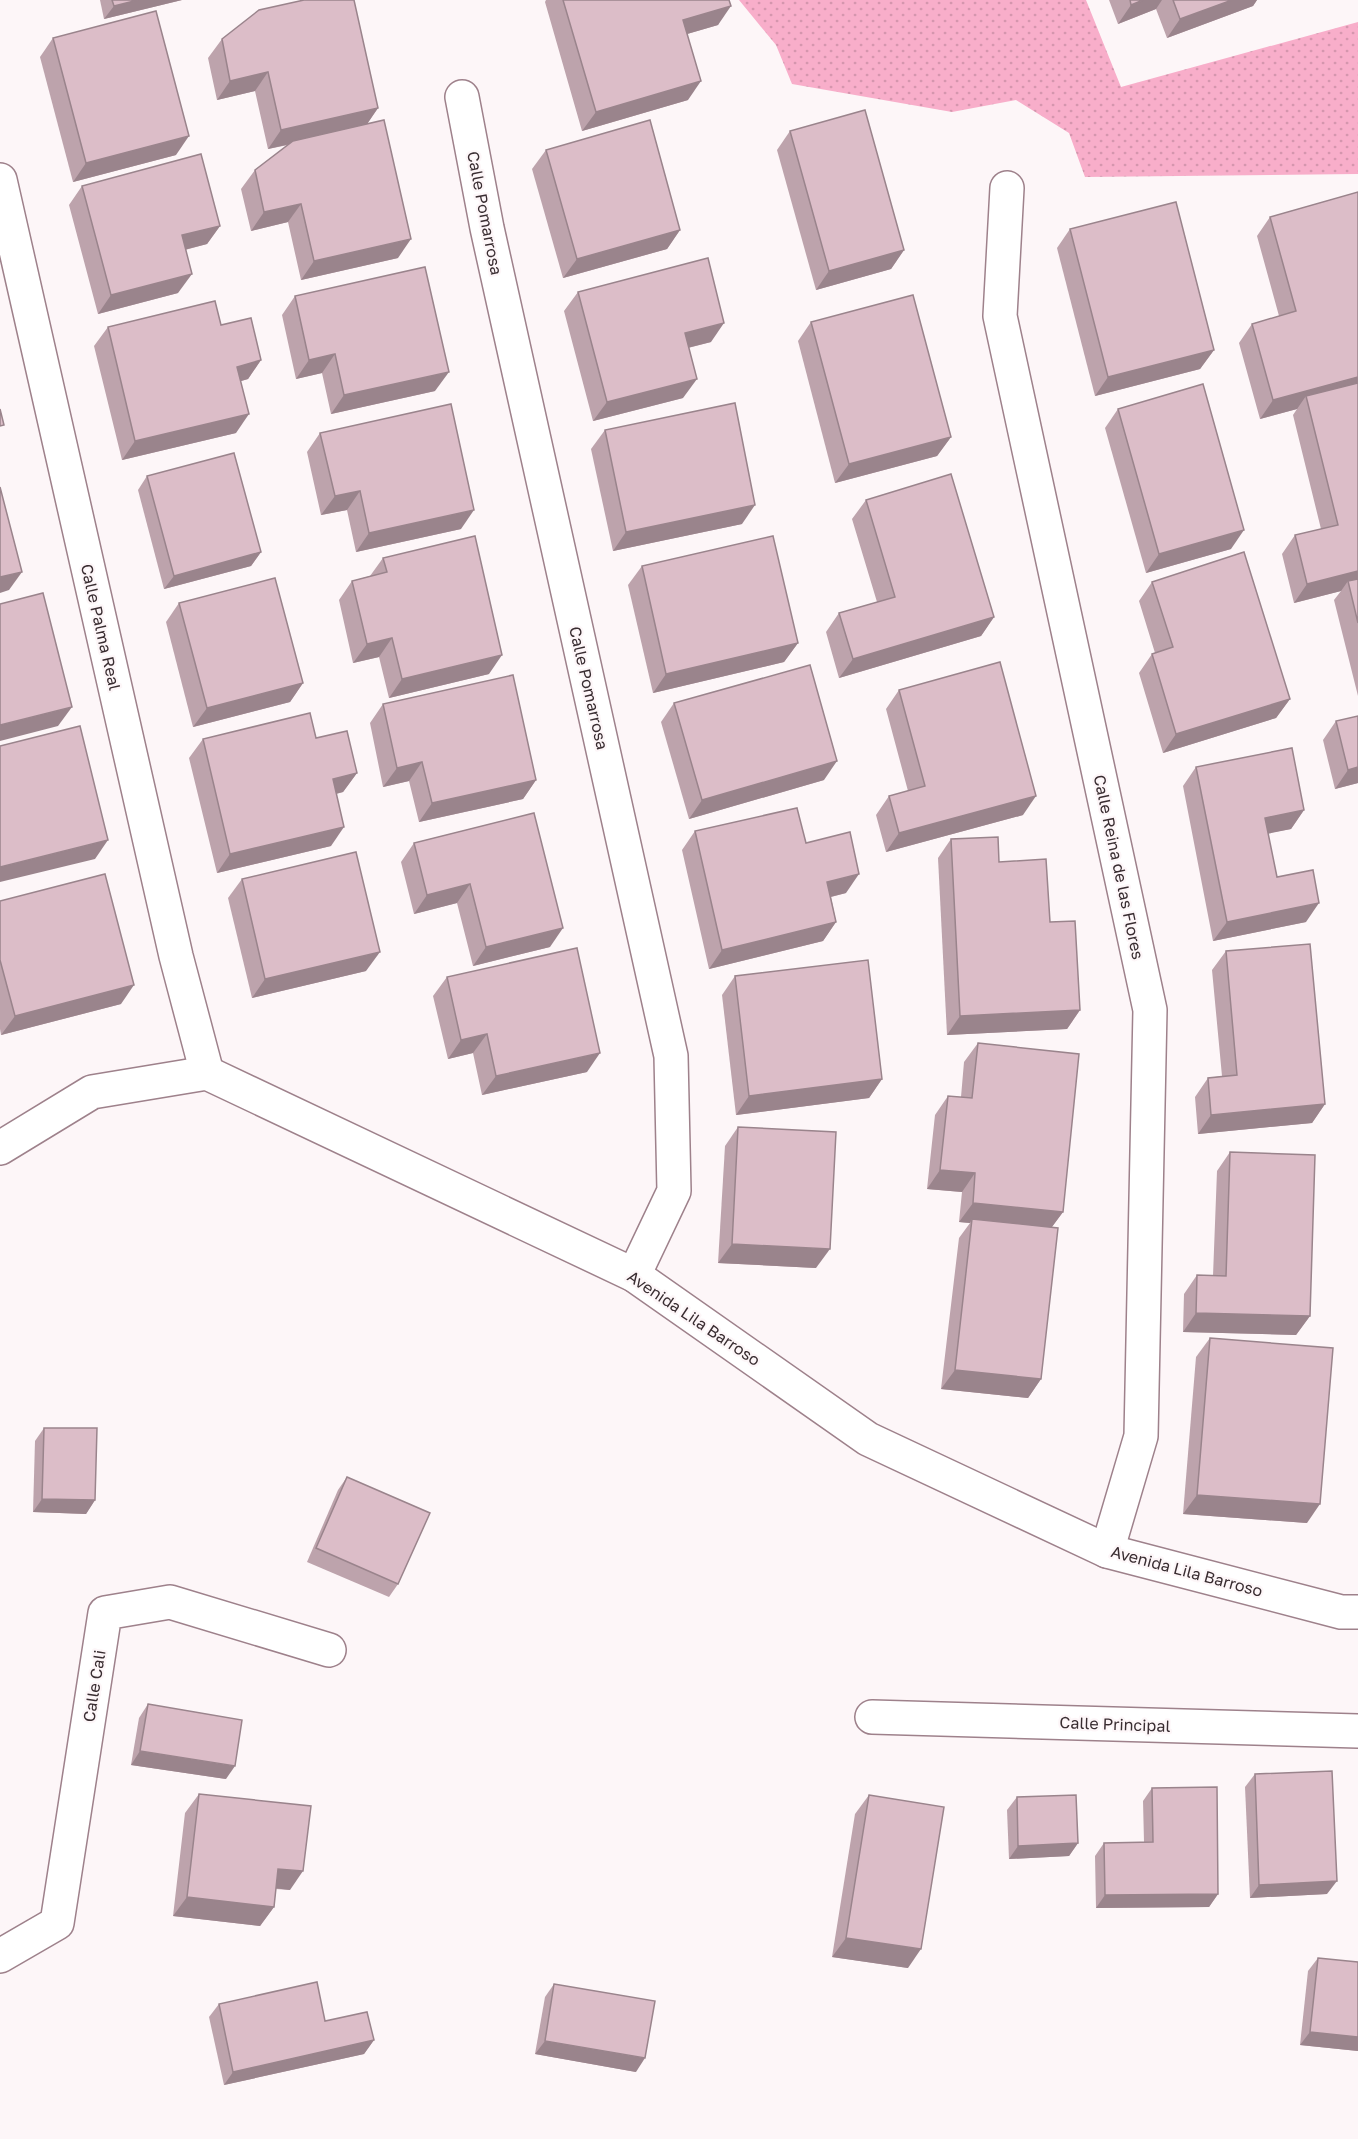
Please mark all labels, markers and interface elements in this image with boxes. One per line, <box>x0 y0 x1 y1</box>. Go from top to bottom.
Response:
street label: Calle Pomarrosa <box>463 149 507 277</box>
street label: Calle Palma Real <box>77 562 125 692</box>
street label: Calle Pomarrosa <box>565 624 613 752</box>
street label: Calle Reina de las Flores <box>1090 773 1148 961</box>
street label: Avenida Lila Barroso <box>624 1266 764 1370</box>
street label: Avenida Lila Barroso <box>1109 1541 1265 1601</box>
street label: Calle Cali <box>78 1649 110 1723</box>
street label: Calle Principal <box>1059 1712 1171 1736</box>

